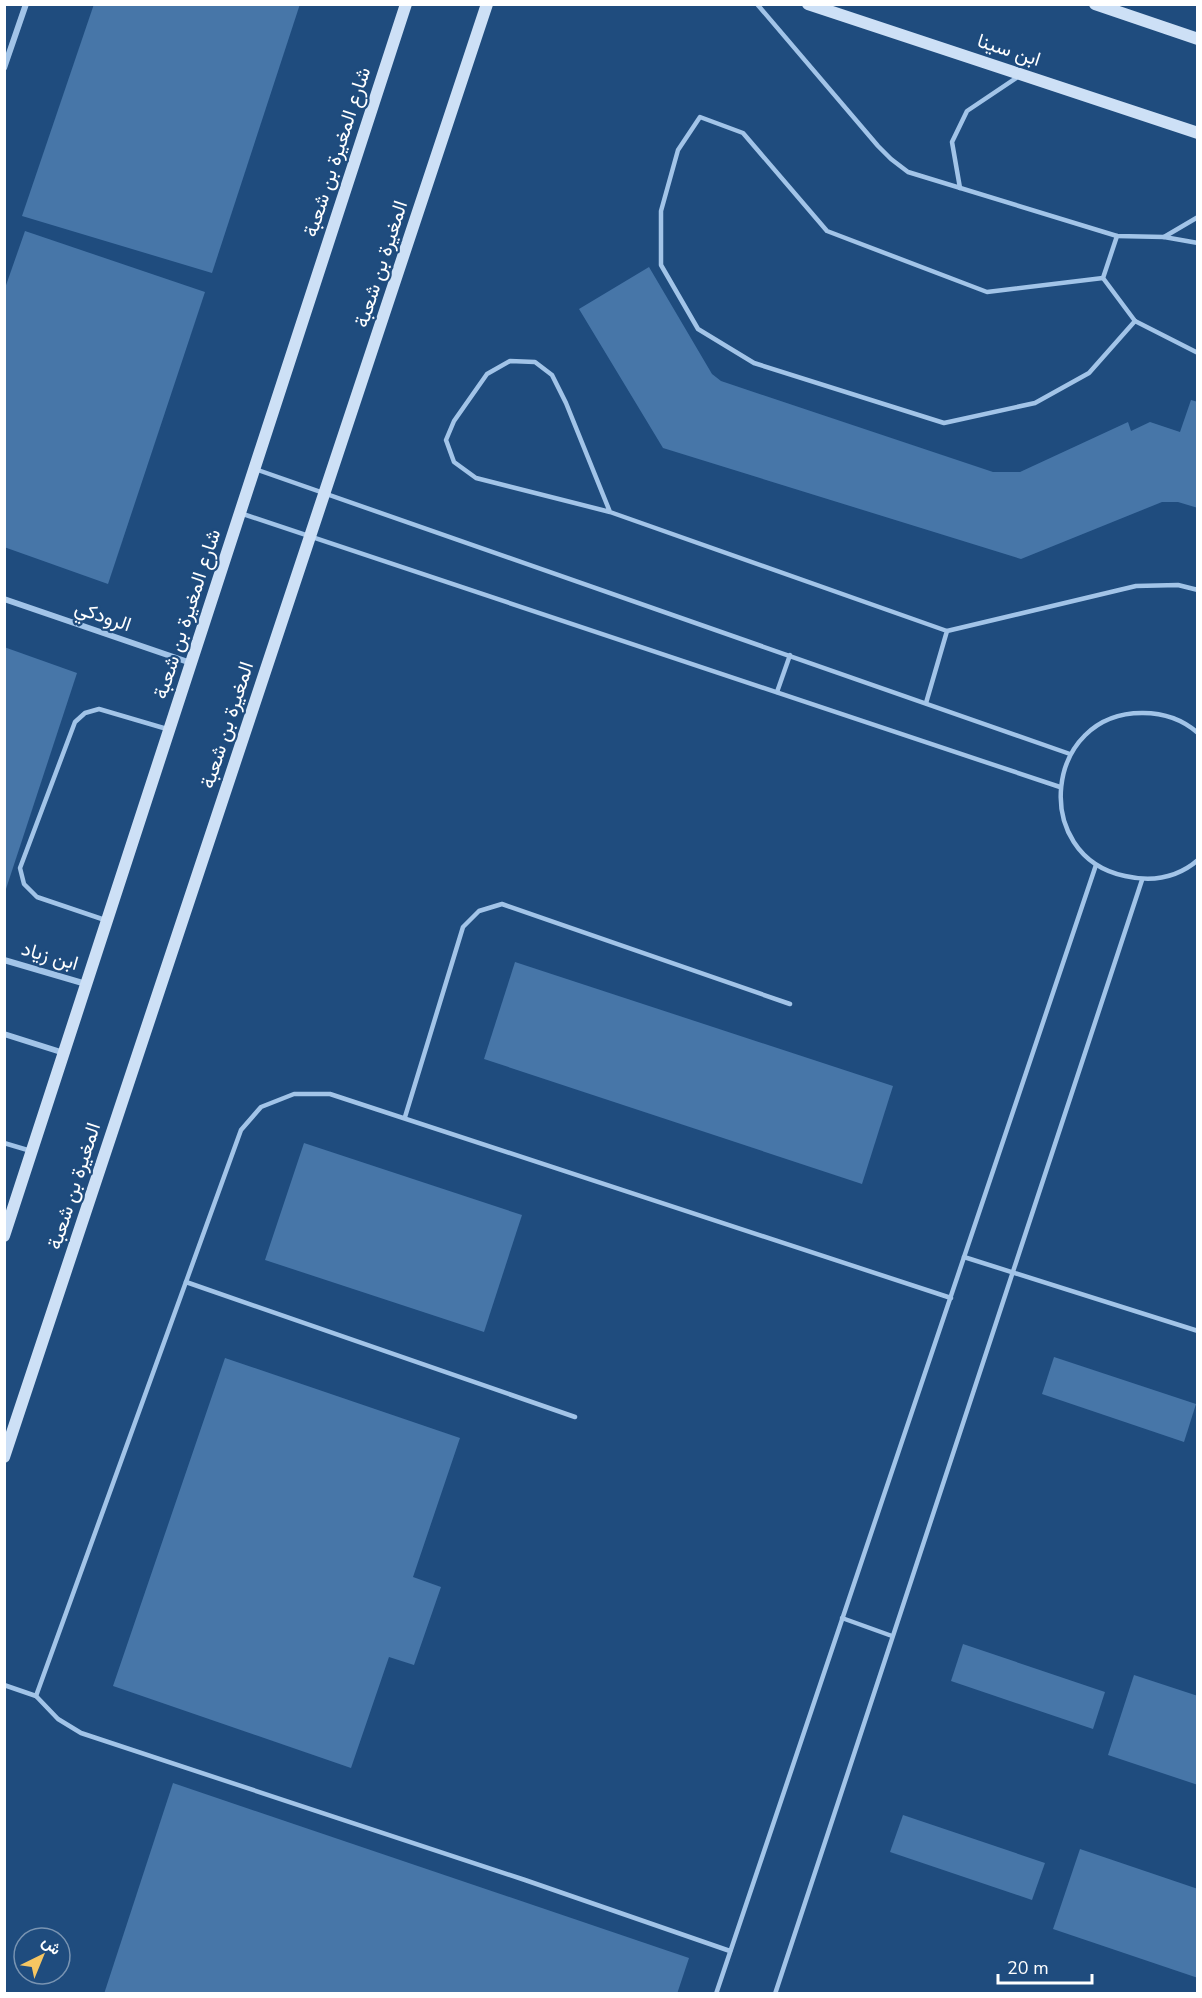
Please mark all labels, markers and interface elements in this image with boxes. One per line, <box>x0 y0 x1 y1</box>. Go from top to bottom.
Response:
street label: ابن سينا <box>974 27 1044 73</box>
street label: شارع المغيرة بن شعبة <box>297 64 377 240</box>
street label: المغيرة بن شعبة <box>348 197 414 331</box>
street label: شارع المغيرة بن شعبة <box>147 526 227 702</box>
street label: الرودكي <box>70 594 135 641</box>
street label: المغيرة بن شعبة <box>194 658 260 792</box>
street label: ابن زياد <box>18 935 82 977</box>
street label: المغيرة بن شعبة <box>41 1119 107 1253</box>
north arrow <box>12 1926 72 1986</box>
text: ش <box>37 1931 66 1960</box>
scale bar <box>998 1947 1092 1985</box>
text: 20 m <box>1007 1956 1049 1980</box>

